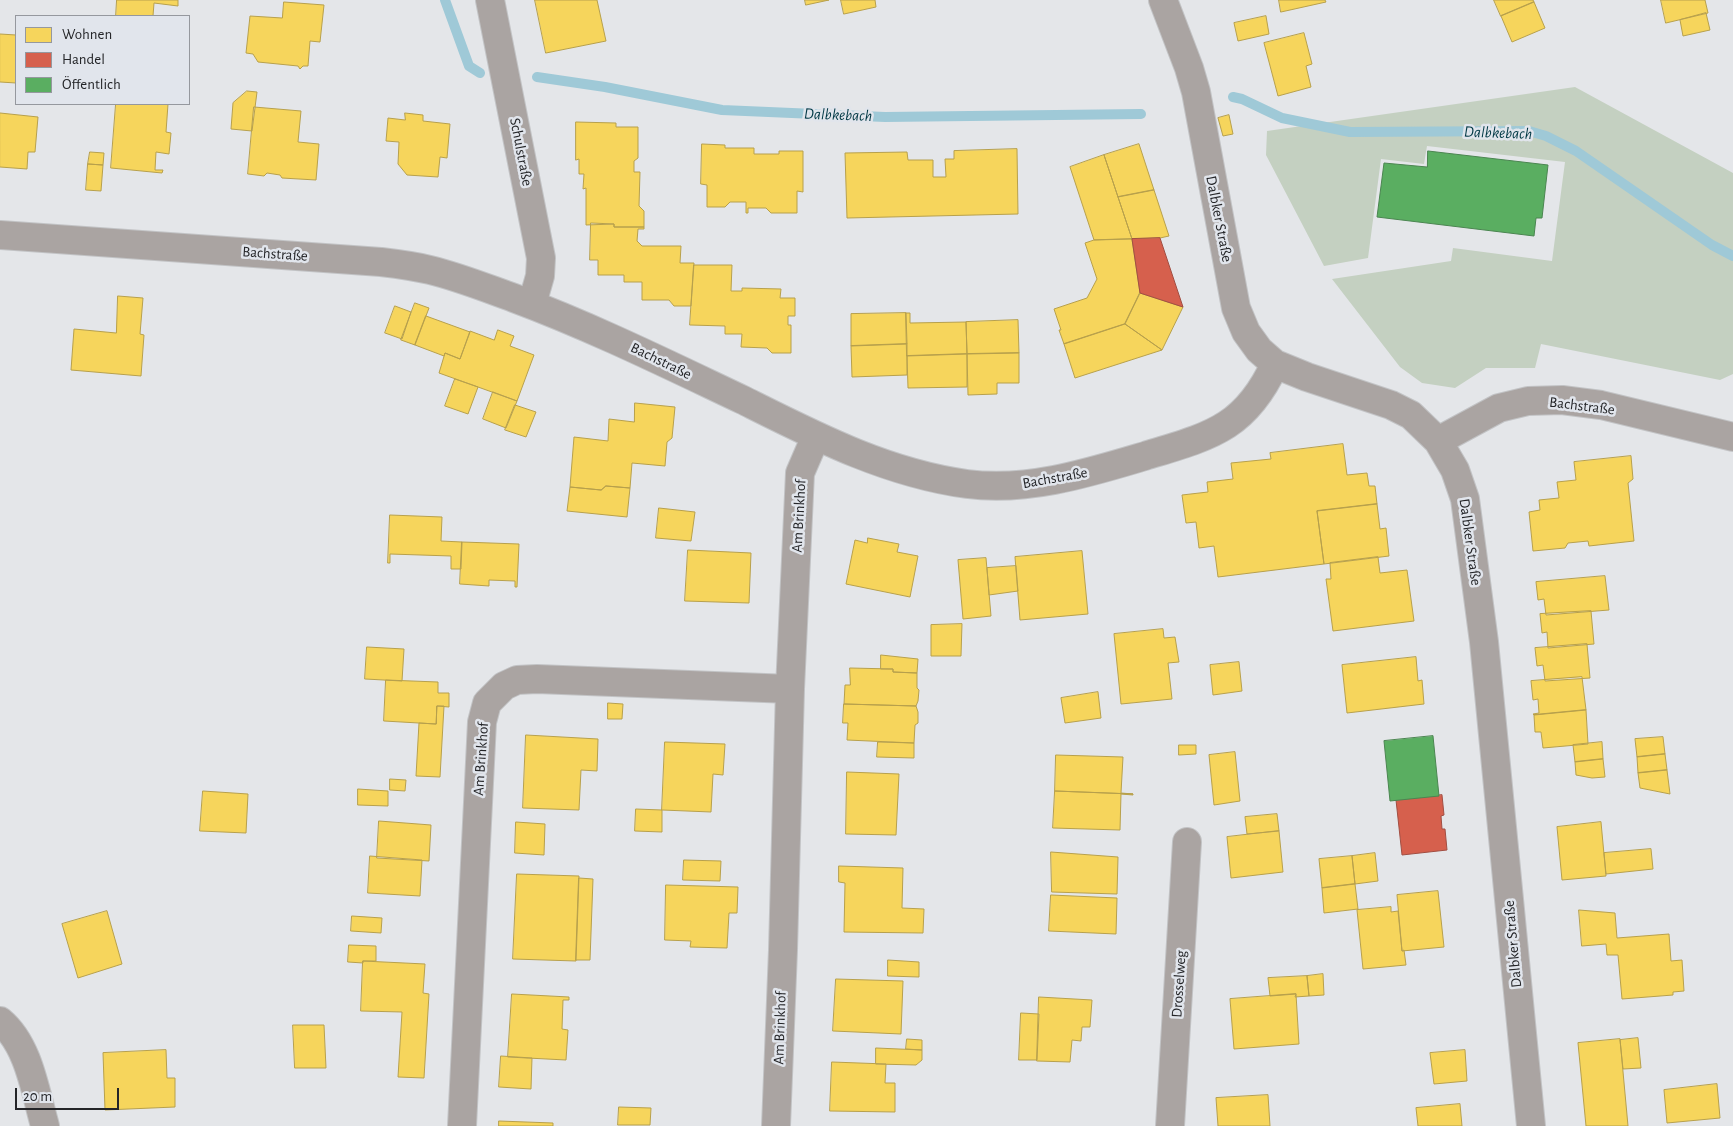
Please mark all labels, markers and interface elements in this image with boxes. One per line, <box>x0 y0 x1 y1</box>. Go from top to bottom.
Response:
legend <box>15 15 190 105</box>
text: Wohnen <box>62 27 112 42</box>
text: Handel <box>62 52 105 67</box>
text: Öffentlich <box>62 77 121 92</box>
water label: Dalbkebach <box>804 104 872 126</box>
street label: Schulstraße <box>506 116 536 188</box>
water label: Dalbkebach <box>1464 122 1532 144</box>
street label: Dalbker Straße <box>1202 174 1236 264</box>
street label: Bachstraße <box>242 243 308 265</box>
street label: Bachstraße <box>628 339 694 383</box>
street label: Bachstraße <box>1548 393 1616 419</box>
street label: Bachstraße <box>1021 463 1089 493</box>
street label: Am Brinkhof <box>788 479 810 553</box>
street label: Dalbker Straße <box>1455 497 1485 587</box>
street label: Am Brinkhof <box>469 722 493 796</box>
street label: Dalbker Straße <box>1500 900 1526 988</box>
street label: Drosselweg <box>1168 950 1190 1018</box>
street label: Am Brinkhof <box>770 991 790 1065</box>
scale bar <box>18 1078 121 1110</box>
text: 20 m <box>23 1089 52 1104</box>

